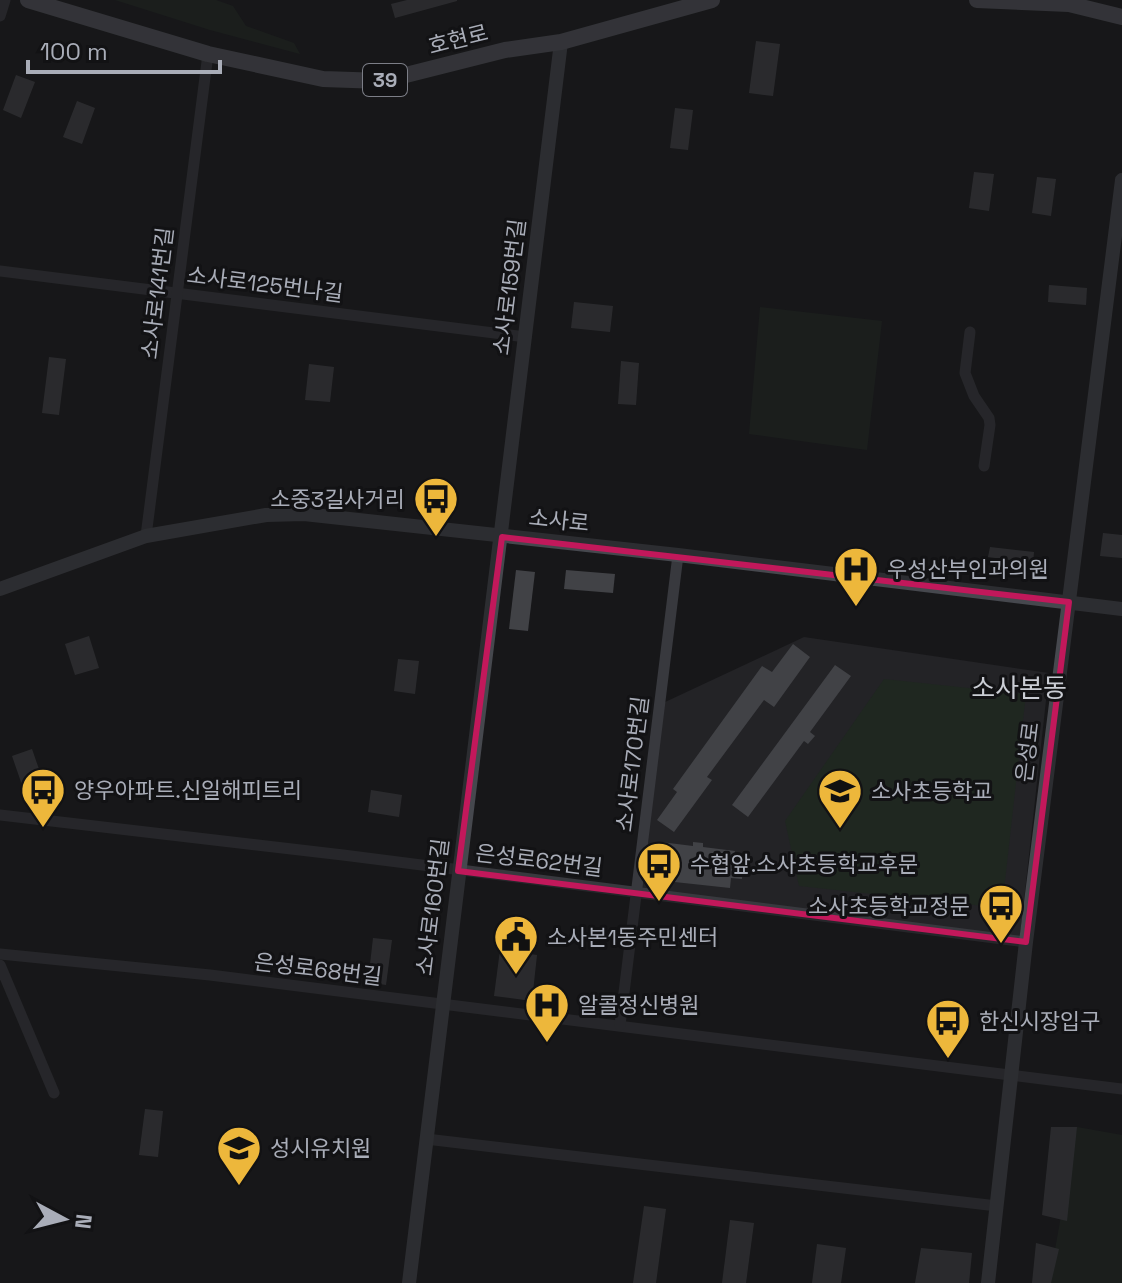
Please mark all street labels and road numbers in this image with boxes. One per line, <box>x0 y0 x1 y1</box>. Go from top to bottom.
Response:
street label: 호현로 <box>425 18 491 60</box>
road number: 39 <box>363 64 407 96</box>
street label: 소사로159번길 <box>487 217 531 357</box>
street label: 소사로141번길 <box>135 225 179 361</box>
street label: 소사로125번나길 <box>185 261 345 307</box>
street label: 소사로 <box>527 503 591 537</box>
street label: 소사로170번길 <box>610 694 654 834</box>
street label: 은성로 <box>1009 720 1045 784</box>
street label: 소사로160번길 <box>410 837 454 977</box>
street label: 은성로62번길 <box>474 838 604 882</box>
street label: 은성로68번길 <box>253 947 383 991</box>

